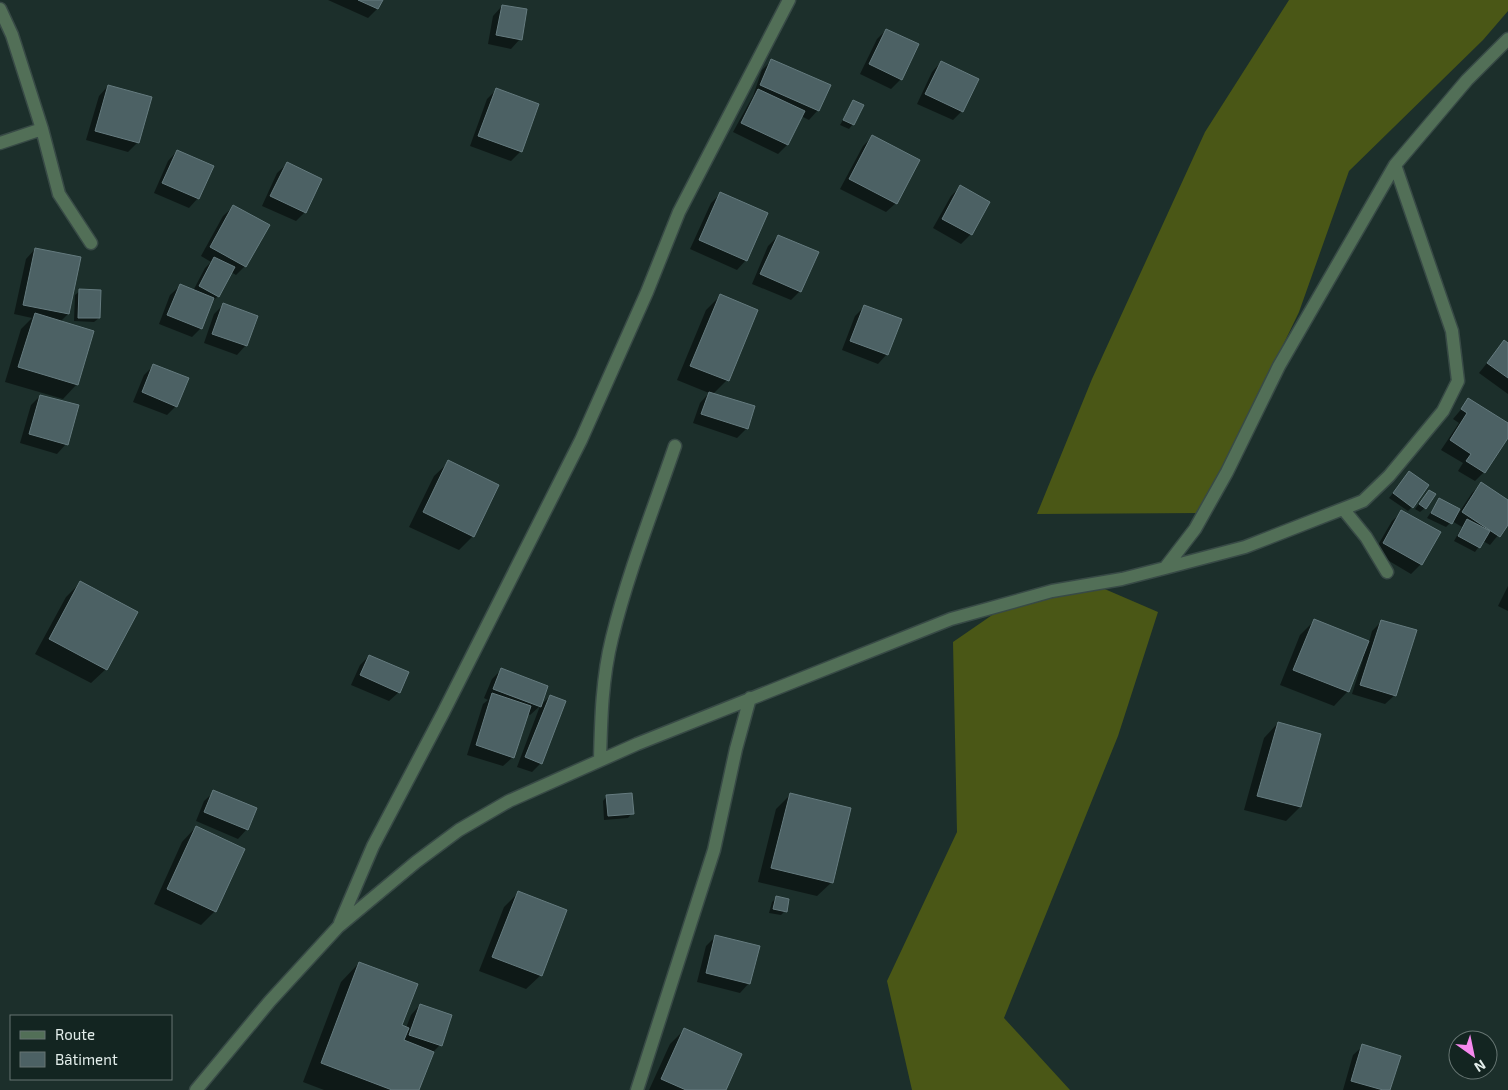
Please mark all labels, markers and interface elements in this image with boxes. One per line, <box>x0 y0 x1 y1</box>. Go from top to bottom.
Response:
legend <box>10 1015 172 1080</box>
text: Route <box>55 1025 95 1043</box>
north arrow <box>1448 1030 1498 1080</box>
text: Bâtiment <box>55 1050 118 1068</box>
text: N <box>1471 1056 1489 1076</box>

